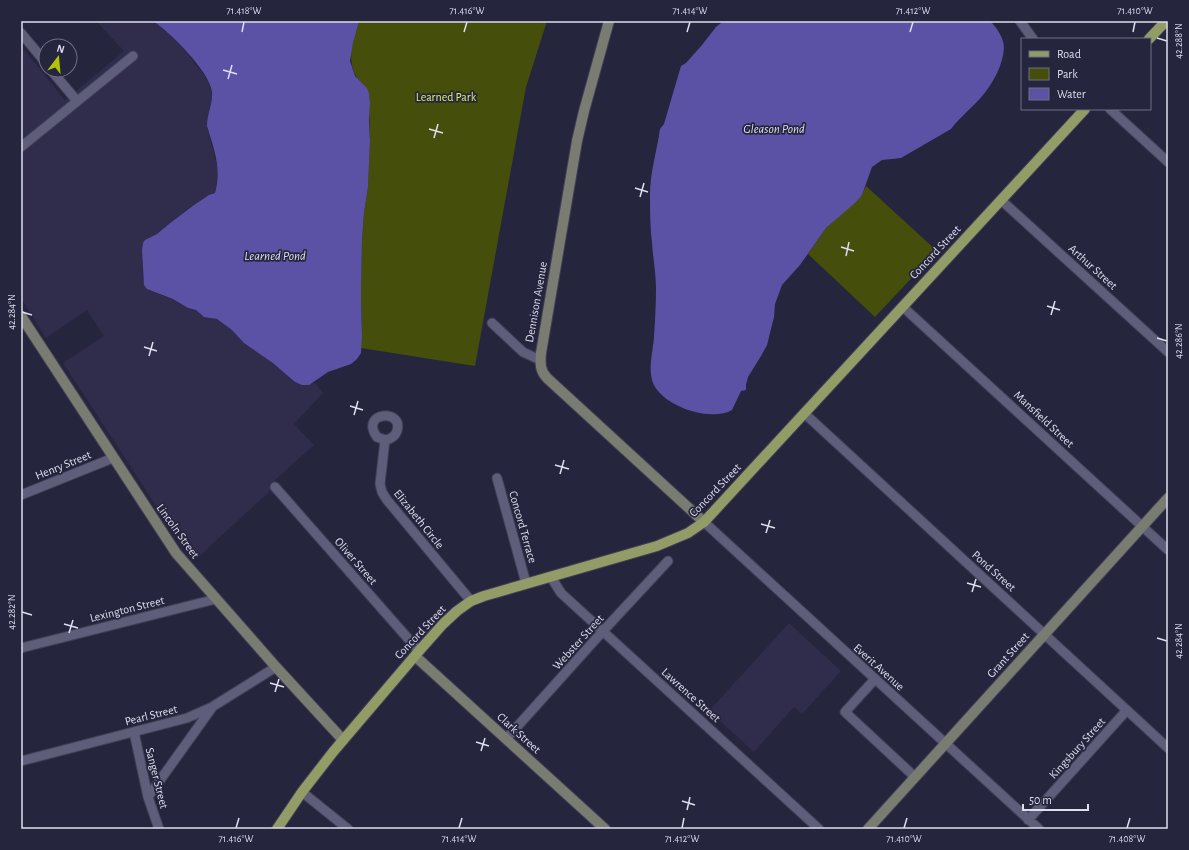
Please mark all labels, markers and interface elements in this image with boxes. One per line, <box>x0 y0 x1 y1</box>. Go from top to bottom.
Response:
text: 71.418°W <box>227 6 262 16</box>
text: 71.416°W <box>450 6 484 16</box>
text: 71.414°W <box>673 6 708 16</box>
text: 71.412°W <box>896 6 930 16</box>
text: 71.410°W <box>1117 6 1153 16</box>
text: 42.288°N <box>1174 23 1184 59</box>
north arrow <box>38 38 78 78</box>
legend <box>1021 38 1151 110</box>
text: N <box>55 43 66 55</box>
text: Road <box>1057 48 1081 60</box>
text: Park <box>1057 68 1078 80</box>
text: Water <box>1057 88 1086 100</box>
park label: Learned Park <box>416 91 477 103</box>
water label: Gleason Pond <box>743 123 805 136</box>
street label: Concord Street <box>907 223 963 281</box>
street label: Arthur Street <box>1066 242 1120 292</box>
water label: Learned Pond <box>244 250 306 263</box>
street label: Dennison Avenue <box>523 261 549 343</box>
text: 42.284°N <box>7 294 17 330</box>
text: 42.286°N <box>1174 323 1184 359</box>
street label: Mansfield Street <box>1012 388 1076 450</box>
street label: Henry Street <box>33 448 93 483</box>
street label: Concord Street <box>687 461 743 519</box>
street label: Elizabeth Circle <box>392 487 446 551</box>
street label: Concord Terrace <box>507 490 539 564</box>
street label: Lincoln Street <box>154 502 202 561</box>
street label: Oliver Street <box>332 535 380 587</box>
street label: Pond Street <box>970 548 1018 594</box>
text: 42.282°N <box>7 594 17 630</box>
street label: Lexington Street <box>88 594 166 624</box>
street label: Concord Street <box>392 603 448 661</box>
street label: Webster Street <box>550 612 606 672</box>
text: 42.284°N <box>1174 623 1184 659</box>
street label: Grant Street <box>985 630 1031 680</box>
street label: Everit Avenue <box>851 641 907 693</box>
street label: Lawrence Street <box>659 666 723 724</box>
street label: Pearl Street <box>123 703 179 727</box>
street label: Clark Street <box>495 710 543 756</box>
street label: Kingsbury Street <box>1047 715 1108 781</box>
street label: Sanger Street <box>144 746 170 810</box>
scale bar <box>1023 786 1088 812</box>
text: 50 m <box>1029 794 1052 806</box>
text: 71.416°W <box>219 834 253 844</box>
text: 71.414°W <box>442 834 477 844</box>
text: 71.412°W <box>665 834 699 844</box>
text: 71.410°W <box>886 834 922 844</box>
text: 71.408°W <box>1109 834 1145 844</box>

